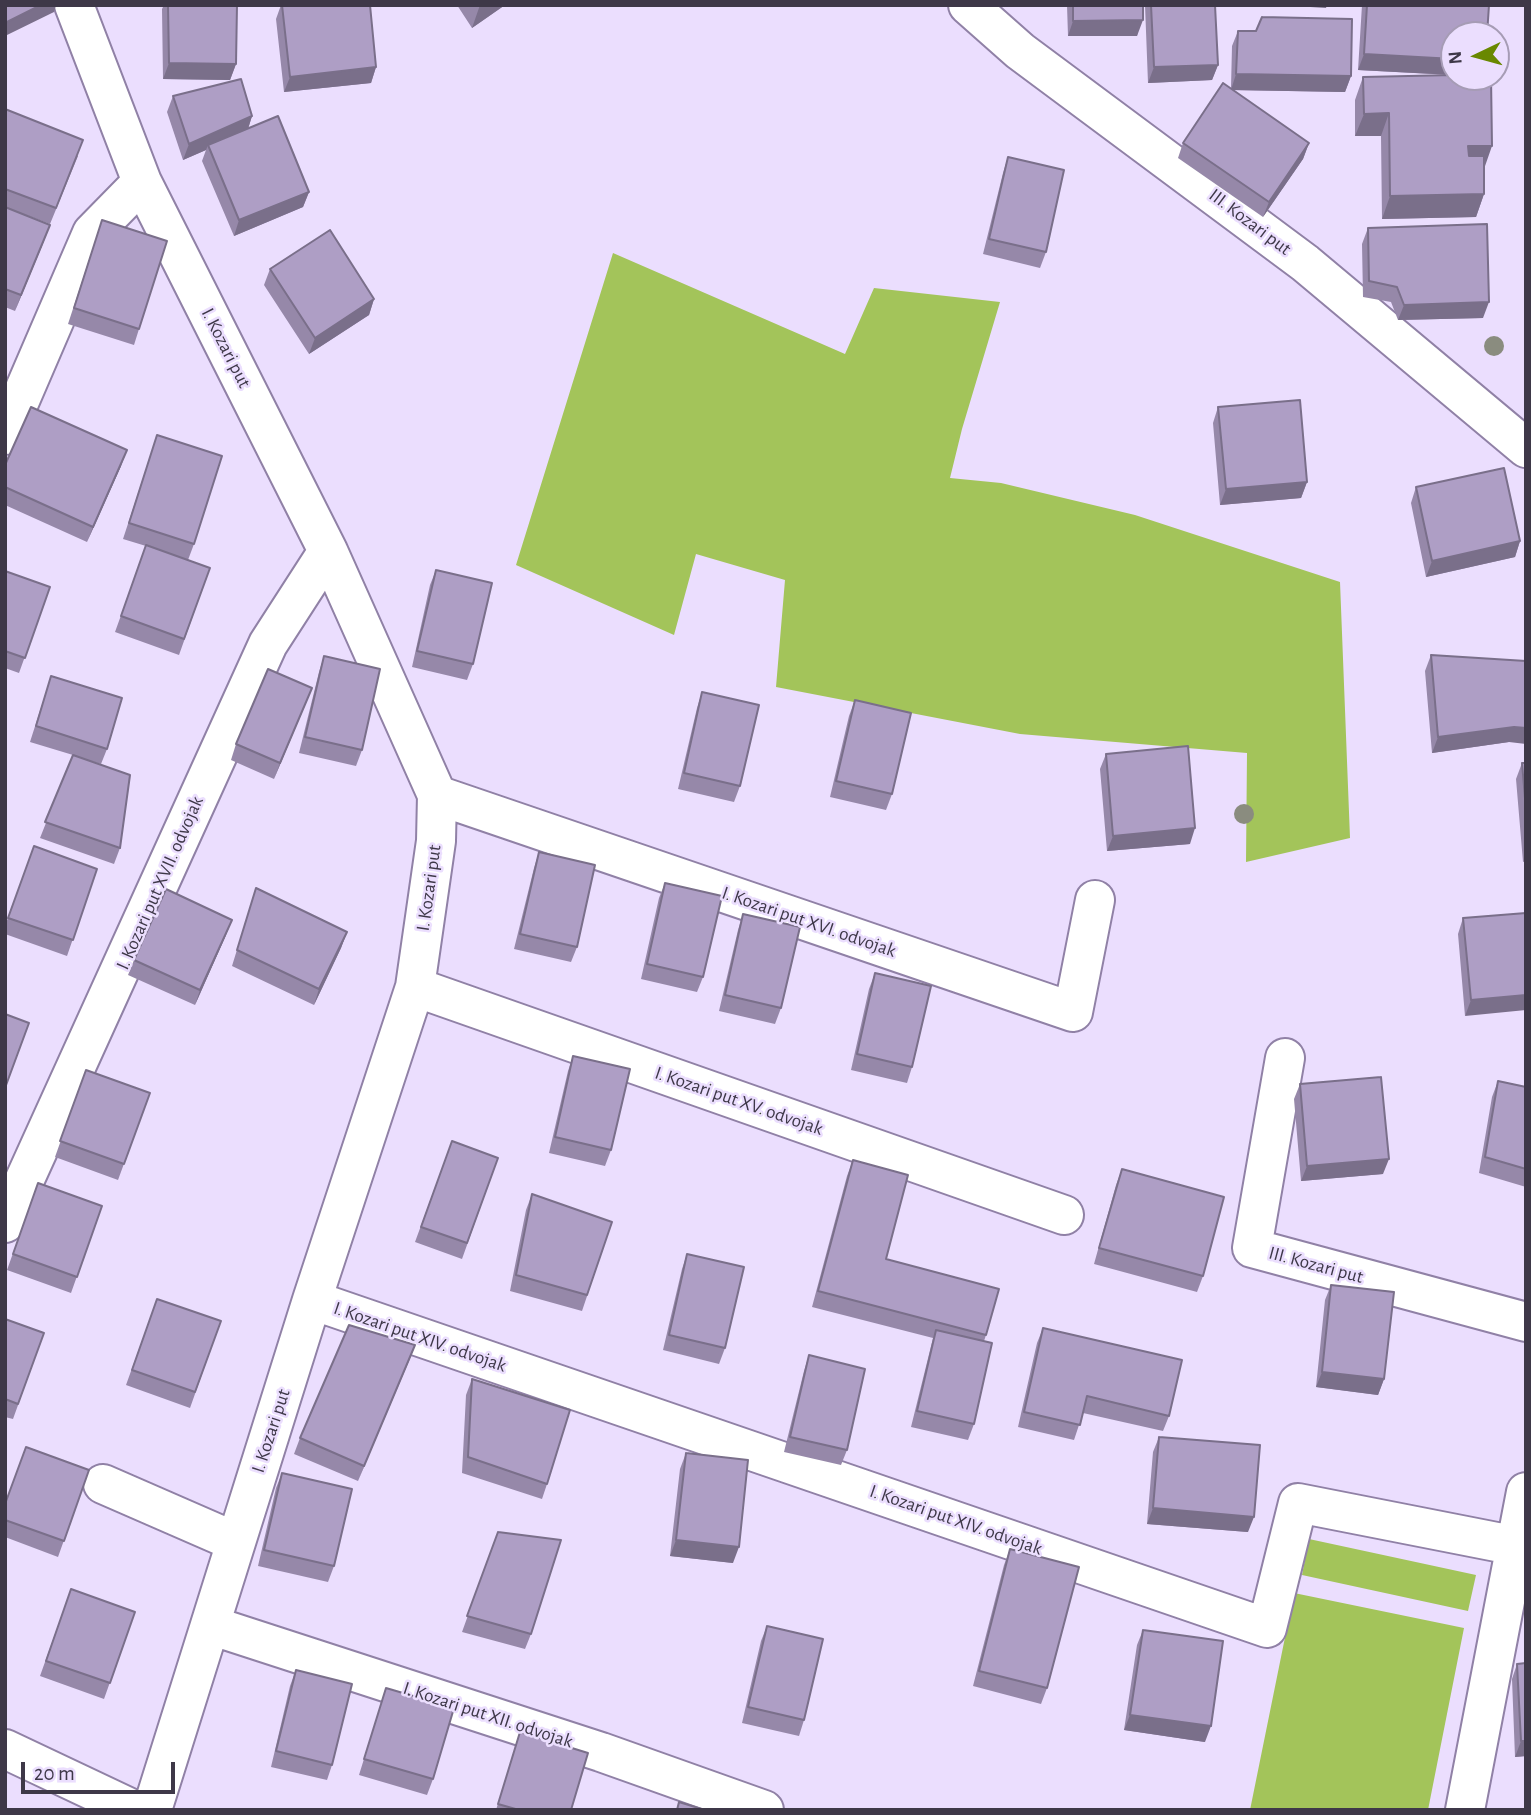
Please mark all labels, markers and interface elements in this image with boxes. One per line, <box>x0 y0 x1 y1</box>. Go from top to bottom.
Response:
north arrow <box>1440 21 1510 91</box>
text: N <box>1446 50 1466 65</box>
street label: III. Kozari put <box>1204 184 1296 260</box>
street label: I. Kozari put <box>196 304 256 392</box>
street label: I. Kozari put XVII. odvojak <box>111 793 209 973</box>
street label: I. Kozari put <box>412 843 446 933</box>
street label: I. Kozari put XVI. odvojak <box>719 881 899 963</box>
street label: I. Kozari put XV. odvojak <box>652 1062 826 1140</box>
street label: III. Kozari put <box>1266 1241 1366 1289</box>
street label: I. Kozari put XIV. odvojak <box>331 1297 509 1377</box>
street label: I. Kozari put <box>247 1386 295 1476</box>
street label: I. Kozari put XIV. odvojak <box>867 1480 1045 1560</box>
street label: I. Kozari put XII. odvojak <box>400 1677 576 1753</box>
scale bar <box>24 1748 178 1792</box>
text: 20 m <box>34 1763 75 1784</box>

